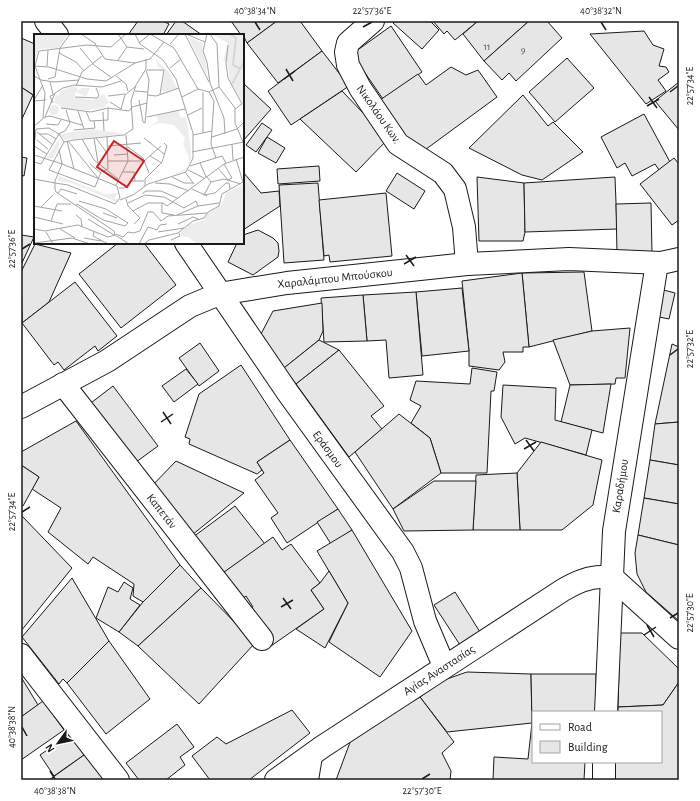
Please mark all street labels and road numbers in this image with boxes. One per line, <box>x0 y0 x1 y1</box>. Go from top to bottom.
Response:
street label: Νικολάου Κων. <box>354 82 404 146</box>
street label: Χαραλάμπου Μπούσκου <box>277 266 393 290</box>
street label: Εράσμου <box>311 428 345 470</box>
street label: Καραδήμου <box>610 458 630 514</box>
street label: Καπετάν <box>145 491 179 531</box>
street label: Αγίας Αναστασίας <box>401 642 478 698</box>

